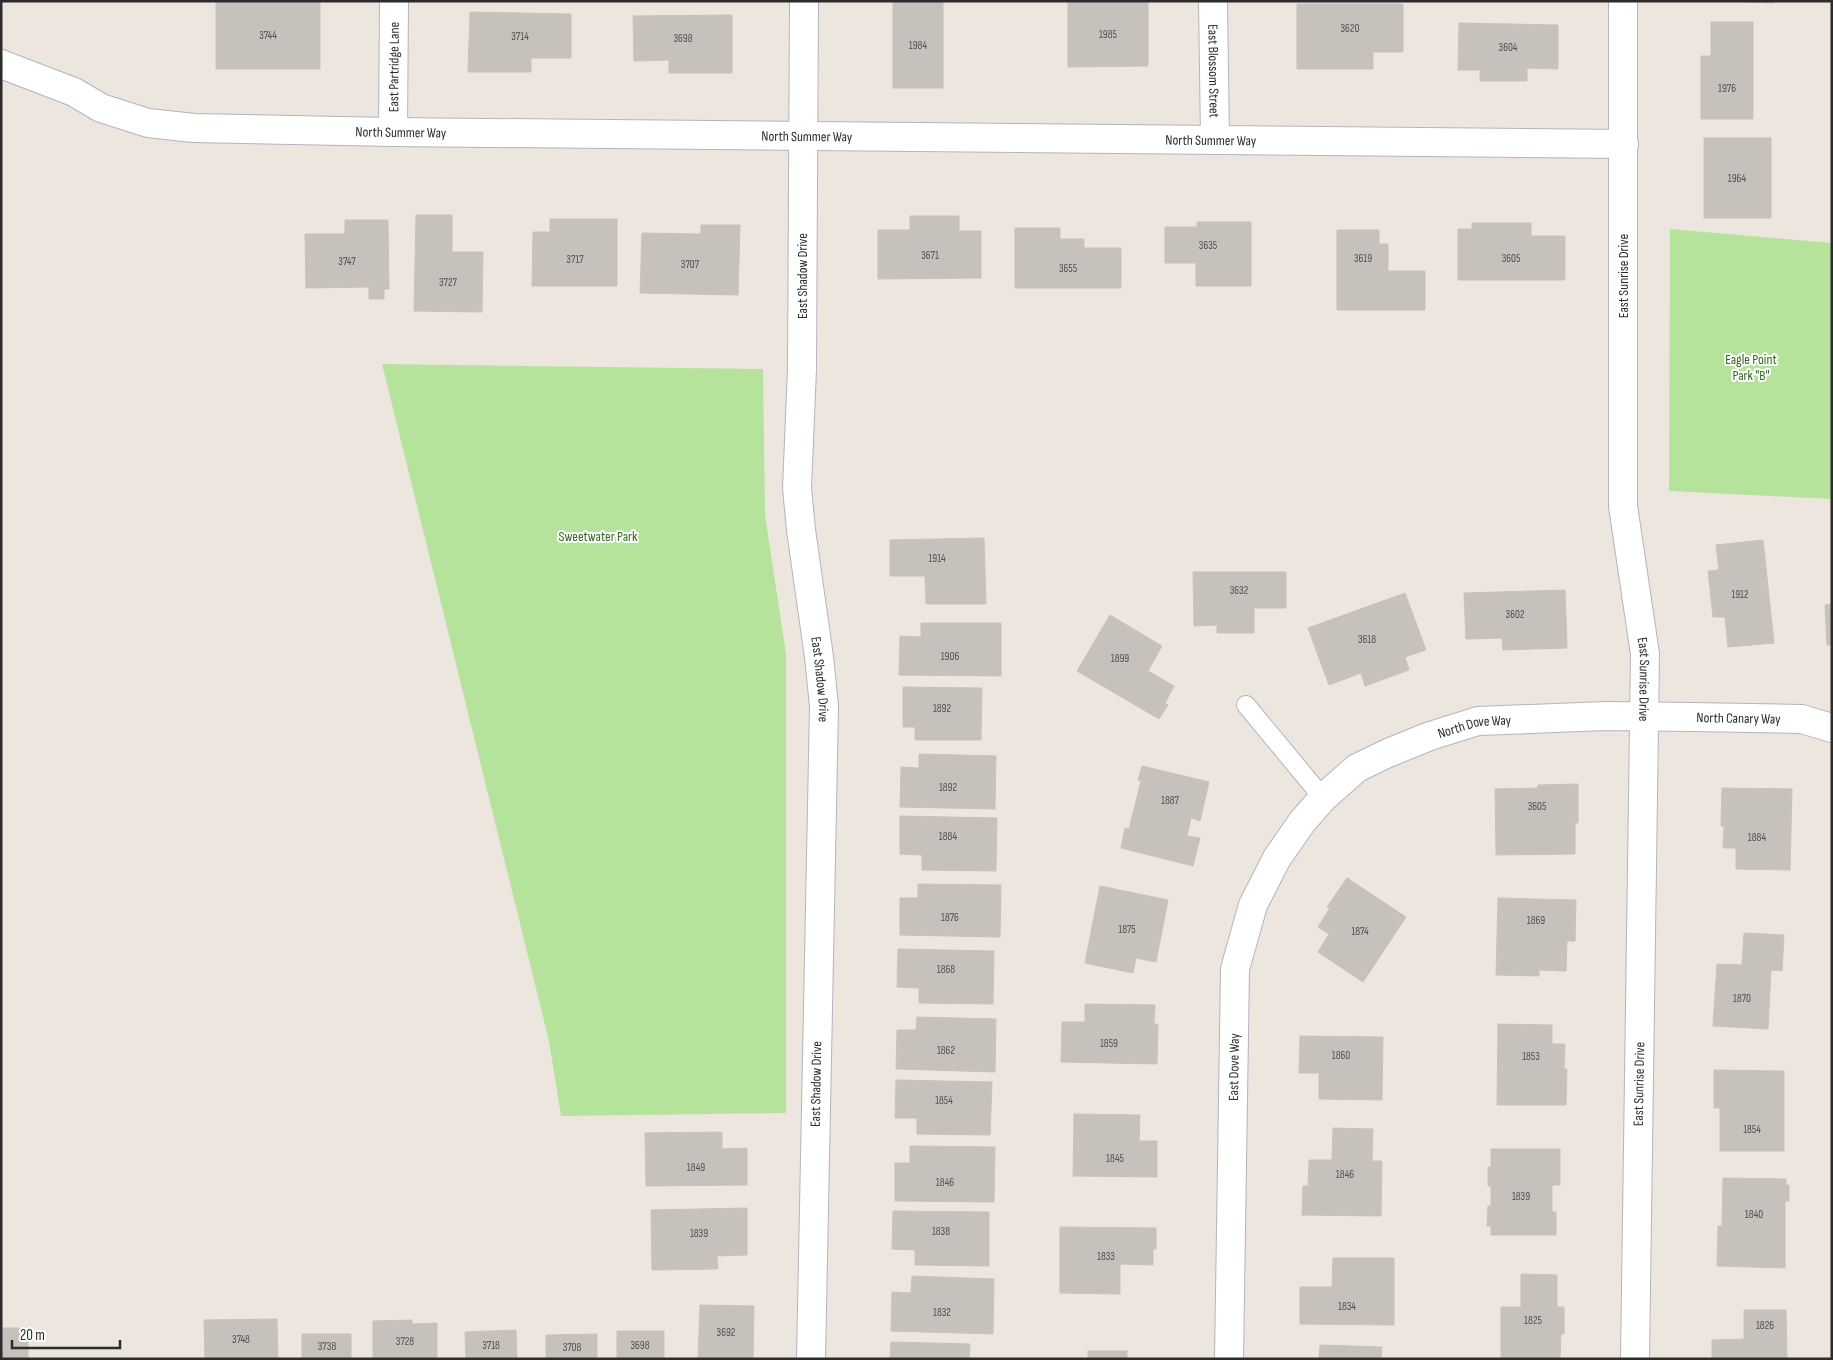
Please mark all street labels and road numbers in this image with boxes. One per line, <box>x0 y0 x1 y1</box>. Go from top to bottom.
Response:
street label: East Partridge Lane <box>385 22 402 112</box>
street label: East Blossom Street <box>1205 24 1223 118</box>
street label: North Summer Way <box>355 123 447 141</box>
street label: North Summer Way <box>761 127 853 145</box>
street label: North Summer Way <box>1165 131 1257 149</box>
street label: East Shadow Drive <box>794 233 811 319</box>
street label: East Sunrise Drive <box>1615 234 1632 318</box>
street label: East Shadow Drive <box>808 635 833 722</box>
street label: East Sunrise Drive <box>1634 636 1654 722</box>
street label: North Canary Way <box>1696 709 1781 727</box>
street label: North Dove Way <box>1436 711 1512 742</box>
street label: East Dove Way <box>1224 1032 1243 1101</box>
street label: East Shadow Drive <box>807 1041 825 1127</box>
street label: East Sunrise Drive <box>1630 1042 1648 1126</box>

